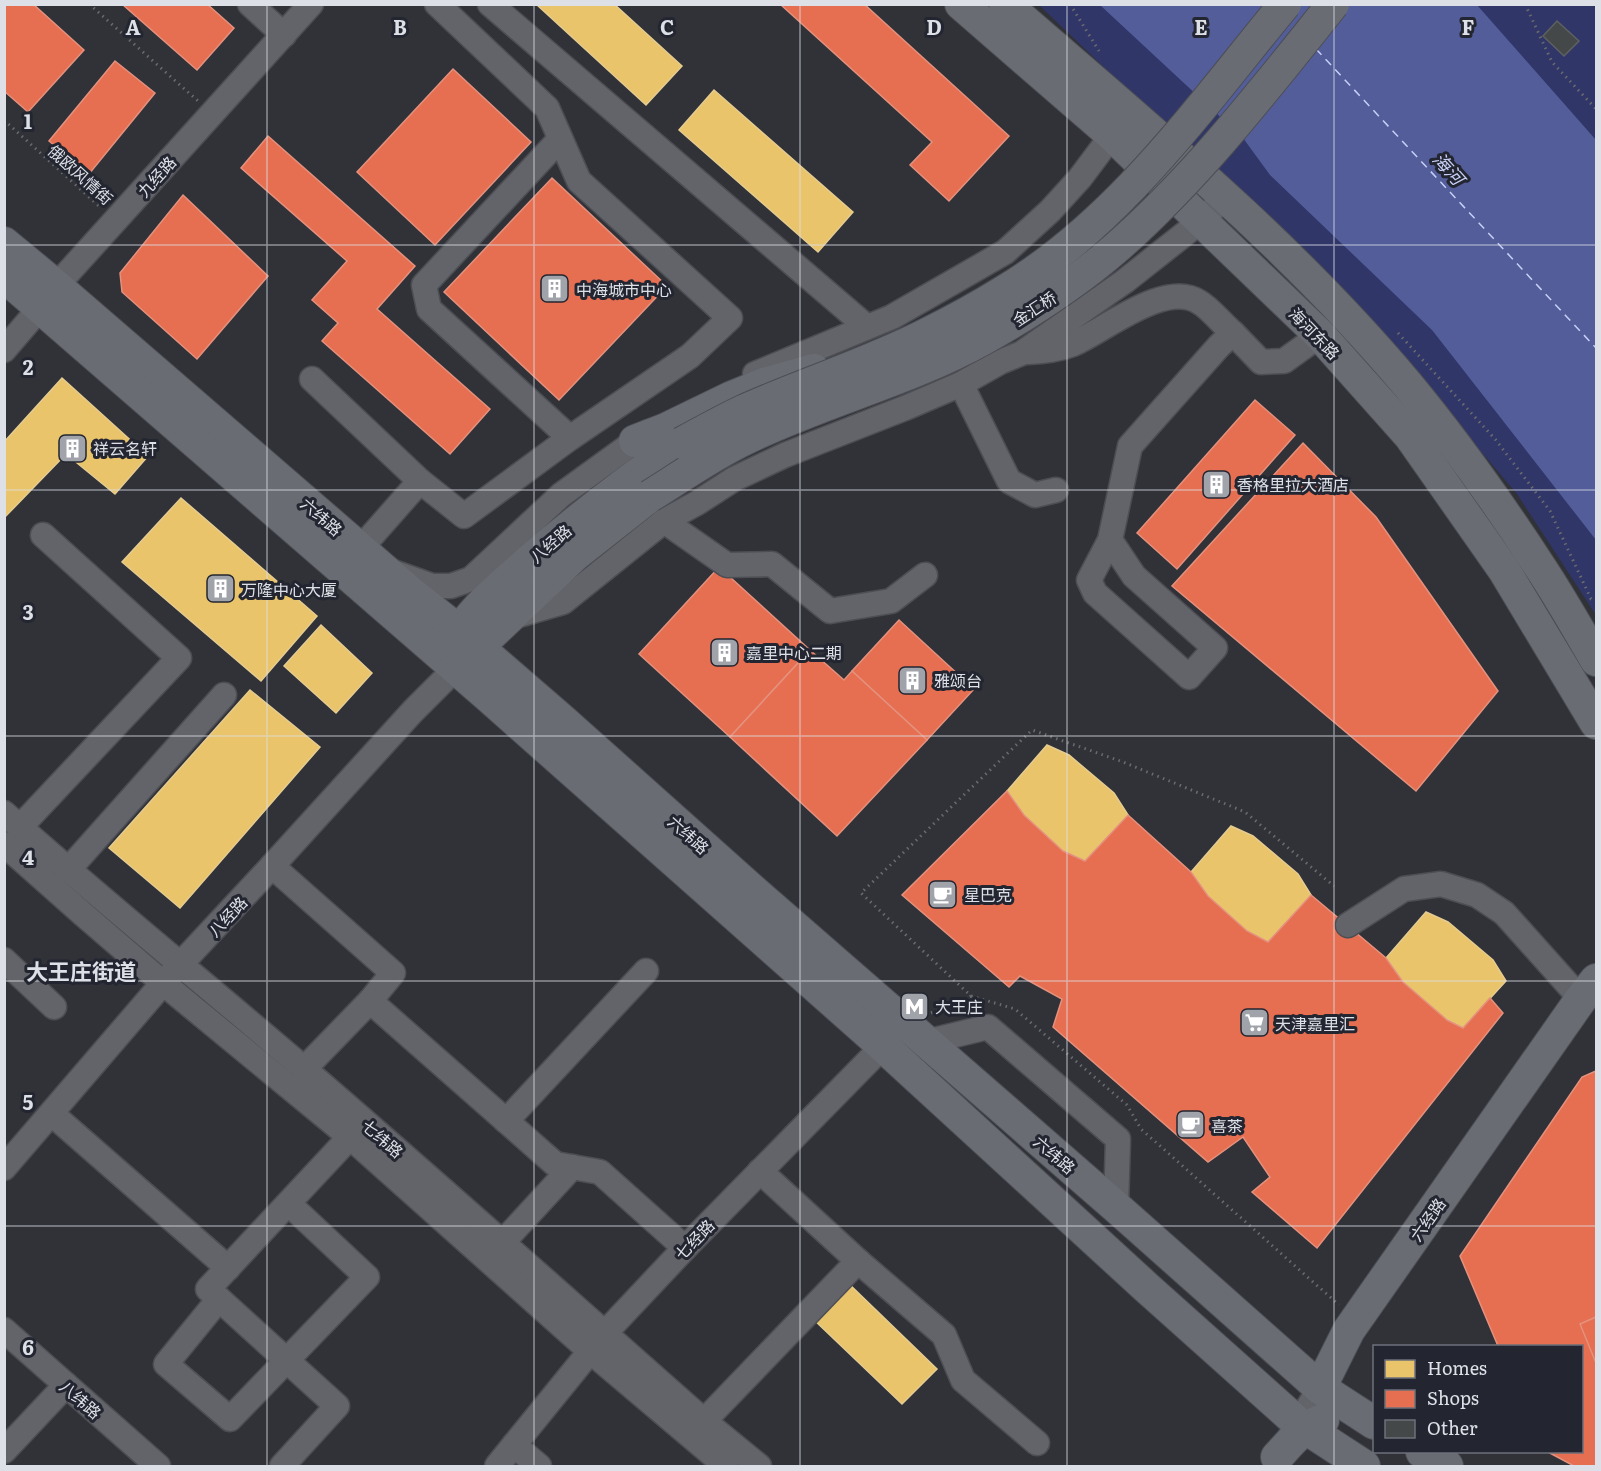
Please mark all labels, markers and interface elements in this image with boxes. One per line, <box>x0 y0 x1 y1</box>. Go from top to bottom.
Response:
text: A <box>125 11 141 41</box>
text: B <box>393 11 407 41</box>
text: C <box>660 11 674 41</box>
text: D <box>926 11 942 41</box>
text: E <box>1194 11 1208 41</box>
text: F <box>1462 11 1475 41</box>
text: 1 <box>24 105 32 135</box>
street label: 俄欧风情街 <box>43 138 119 210</box>
water label: 海河 <box>1427 146 1473 193</box>
street label: 九经路 <box>131 150 181 202</box>
building icon: 中海城市中心 <box>539 273 571 305</box>
place label: 中海城市中心 <box>576 277 672 301</box>
street label: 金汇桥 <box>1007 285 1061 331</box>
street label: 海河东路 <box>1284 302 1346 364</box>
text: 2 <box>23 351 34 381</box>
building icon: 祥云名轩 <box>56 432 88 464</box>
place label: 祥云名轩 <box>93 436 157 460</box>
building icon: 香格里拉大酒店 <box>1200 468 1232 500</box>
place label: 香格里拉大酒店 <box>1237 472 1349 496</box>
street label: 六纬路 <box>296 491 348 541</box>
street label: 八经路 <box>524 518 576 568</box>
building icon: 万隆中心大厦 <box>204 573 236 605</box>
place label: 万隆中心大厦 <box>241 577 337 601</box>
text: 3 <box>22 596 34 626</box>
building icon: 嘉里中心二期 <box>709 636 741 668</box>
place label: 嘉里中心二期 <box>746 640 842 664</box>
building icon: 雅颂台 <box>897 664 929 696</box>
place label: 雅颂台 <box>934 668 982 692</box>
street label: 六纬路 <box>663 809 715 859</box>
text: 4 <box>22 841 34 871</box>
cafe icon: 星巴克 <box>927 878 959 910</box>
place label: 星巴克 <box>964 882 1012 906</box>
street label: 八经路 <box>202 890 252 942</box>
district label: 大王庄街道 <box>26 954 136 987</box>
metro station icon: 大王庄 <box>898 990 930 1022</box>
place label: 大王庄 <box>935 994 983 1018</box>
supermarket icon: 天津嘉里汇 <box>1238 1007 1270 1039</box>
place label: 天津嘉里汇 <box>1275 1011 1355 1035</box>
text: 5 <box>23 1086 34 1116</box>
cafe icon: 喜茶 <box>1174 1109 1206 1141</box>
street label: 七纬路 <box>357 1113 409 1163</box>
place label: 喜茶 <box>1211 1113 1243 1137</box>
street label: 六纬路 <box>1029 1129 1081 1179</box>
street label: 六经路 <box>1403 1192 1451 1246</box>
street label: 七经路 <box>669 1213 719 1265</box>
text: 6 <box>22 1331 34 1361</box>
legend <box>1373 1345 1583 1453</box>
text: Homes <box>1427 1354 1487 1381</box>
street label: 八纬路 <box>55 1374 107 1424</box>
text: Shops <box>1427 1384 1479 1411</box>
text: Other <box>1427 1414 1478 1441</box>

